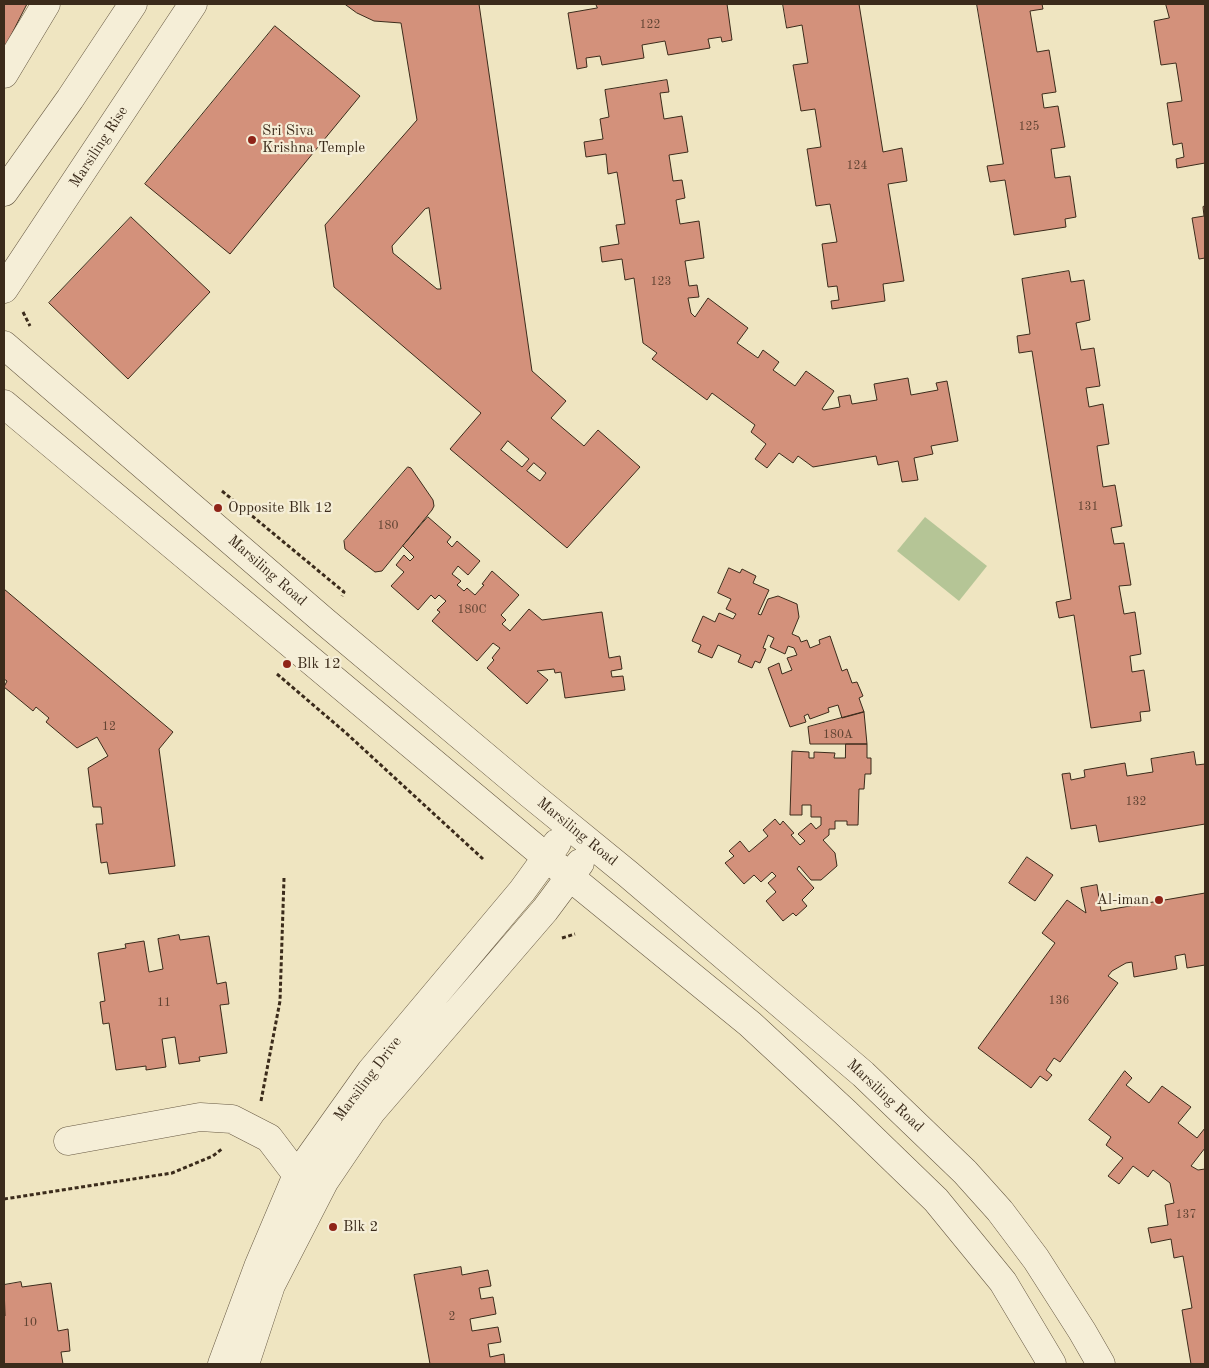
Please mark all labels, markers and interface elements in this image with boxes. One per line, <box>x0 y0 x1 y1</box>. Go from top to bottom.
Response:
house number: 122 <box>640 18 660 32</box>
street label: Marsiling Rise <box>66 103 132 191</box>
house number: 125 <box>1019 120 1039 134</box>
place label: Sri Siva Krishna Temple <box>262 122 365 157</box>
marker: Sri Siva Krishna Temple <box>246 134 258 146</box>
house number: 124 <box>847 159 867 173</box>
house number: 123 <box>651 275 671 289</box>
place label: Opposite Blk 12 <box>228 499 332 517</box>
house number: 131 <box>1078 500 1098 514</box>
marker: Opposite Blk 12 <box>212 502 224 514</box>
house number: 180 <box>378 519 398 533</box>
street label: Marsiling Road <box>224 532 310 610</box>
house number: 180C <box>458 603 486 617</box>
place label: Blk 12 <box>297 655 341 673</box>
marker: Blk 12 <box>281 658 293 670</box>
house number: 12 <box>102 720 116 734</box>
house number: 180A <box>823 728 853 742</box>
street label: Marsiling Road <box>533 794 621 870</box>
house number: 132 <box>1126 795 1146 809</box>
place label: Al-iman <box>1096 891 1149 909</box>
marker: Al-iman <box>1153 894 1165 906</box>
house number: 136 <box>1049 994 1069 1008</box>
house number: 11 <box>157 996 171 1010</box>
street label: Marsiling Drive <box>330 1033 406 1125</box>
street label: Marsiling Road <box>843 1056 927 1136</box>
house number: 137 <box>1176 1208 1196 1222</box>
place label: Blk 2 <box>343 1218 378 1236</box>
marker: Blk 2 <box>327 1221 339 1233</box>
house number: 2 <box>449 1310 455 1324</box>
house number: 10 <box>23 1316 37 1330</box>

